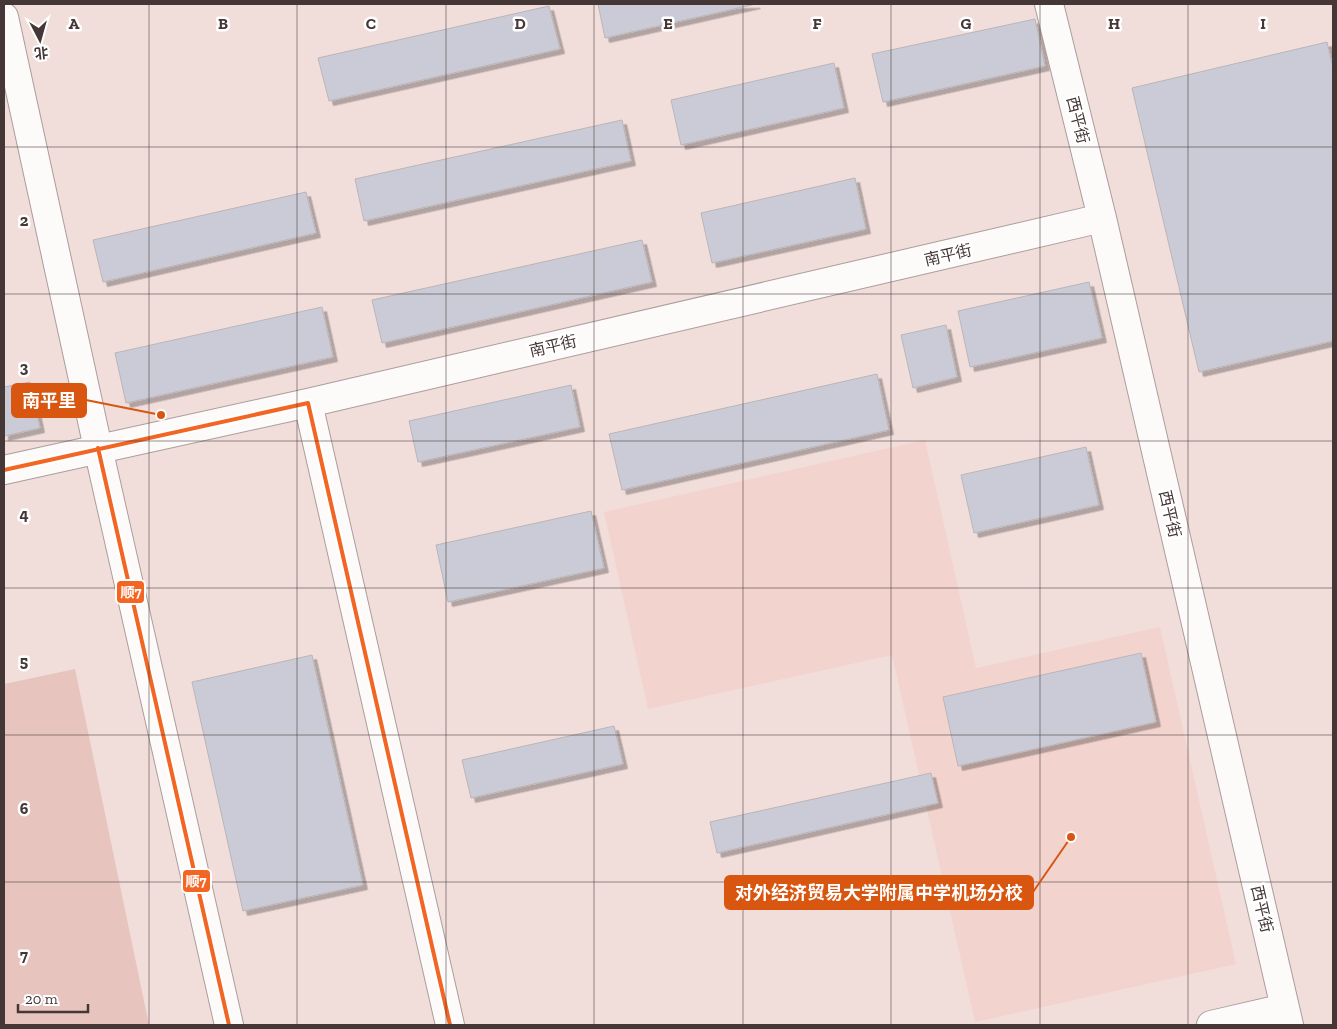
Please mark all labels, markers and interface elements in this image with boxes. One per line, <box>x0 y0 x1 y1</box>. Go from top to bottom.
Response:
text: A <box>69 14 80 33</box>
text: B <box>218 14 228 33</box>
text: C <box>366 14 376 33</box>
text: D <box>514 14 526 33</box>
text: E <box>663 14 673 33</box>
text: F <box>812 14 822 33</box>
text: G <box>961 14 972 33</box>
text: H <box>1108 14 1120 33</box>
text: I <box>1260 14 1266 33</box>
north arrow <box>15 15 65 65</box>
text: 北 <box>33 43 49 62</box>
street label: 西平街 <box>1063 94 1093 146</box>
text: 2 <box>20 211 29 230</box>
street label: 南平街 <box>922 240 974 270</box>
street label: 南平街 <box>527 331 579 361</box>
text: 3 <box>20 358 29 377</box>
callout: 南平里 <box>12 384 86 417</box>
text: 南平里 <box>22 390 76 412</box>
street label: 西平街 <box>1155 488 1185 540</box>
text: 4 <box>19 505 29 524</box>
line badge: 顺7 <box>116 580 145 604</box>
text: 顺7 <box>121 584 142 601</box>
text: 5 <box>20 652 28 671</box>
text: 6 <box>20 799 29 818</box>
line badge: 顺7 <box>182 869 211 893</box>
text: 顺7 <box>186 873 207 890</box>
callout: 对外经济贸易大学附属中学机场分校 <box>725 876 1033 909</box>
text: 对外经济贸易大学附属中学机场分校 <box>735 882 1023 904</box>
street label: 西平街 <box>1247 883 1277 935</box>
text: 7 <box>20 946 28 965</box>
scale bar <box>18 982 88 1014</box>
text: 20 m <box>25 990 58 1008</box>

